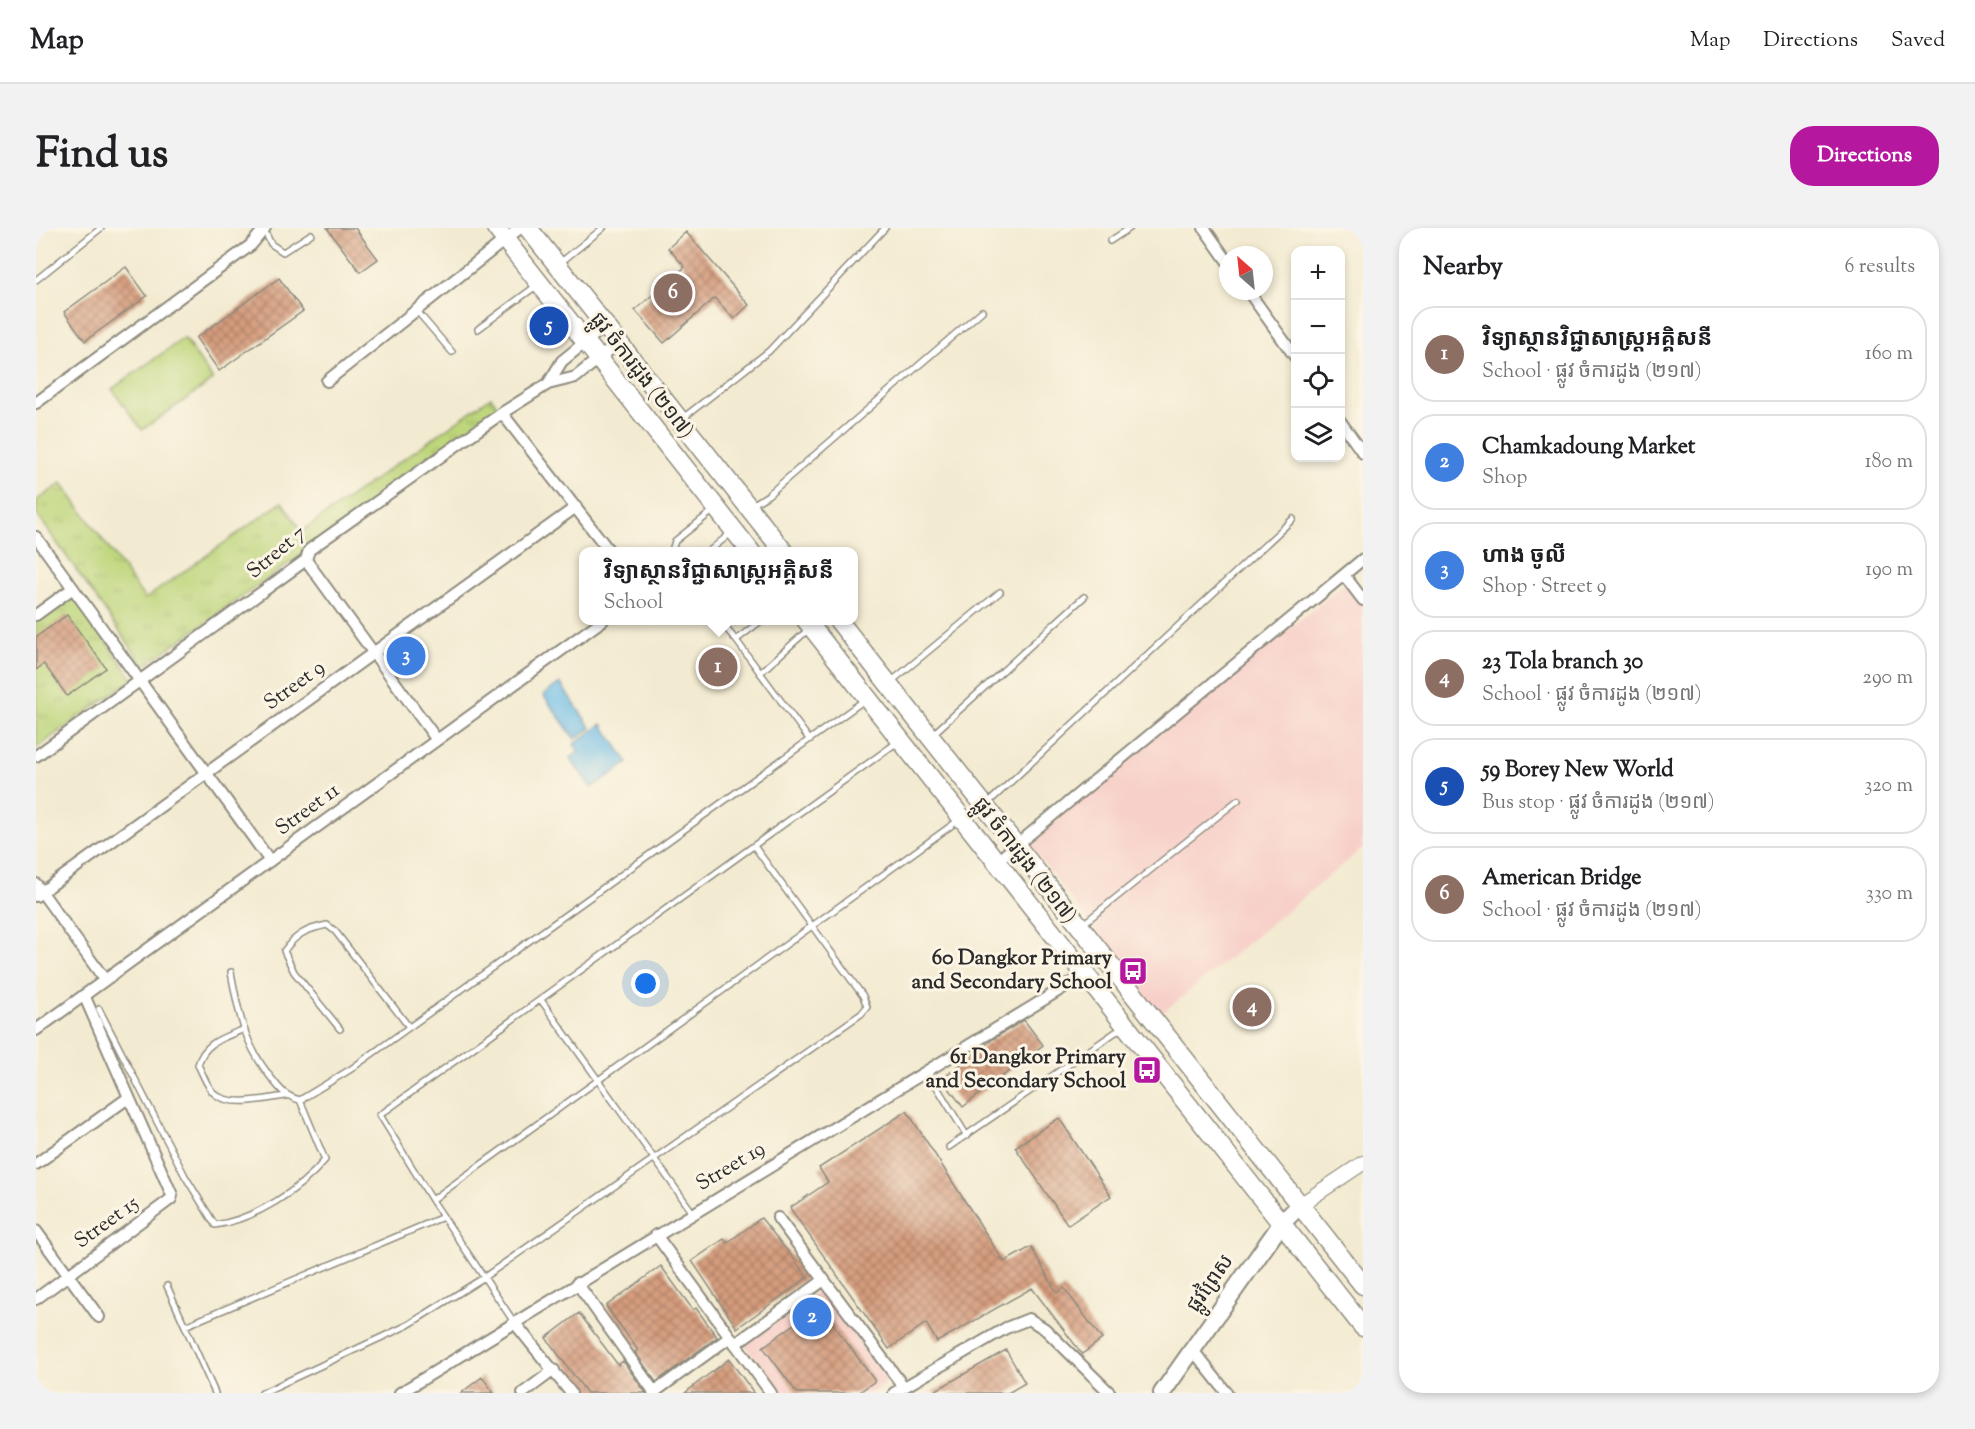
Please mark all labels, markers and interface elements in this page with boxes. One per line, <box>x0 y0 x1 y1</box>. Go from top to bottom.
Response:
text: Map <box>30 21 84 61</box>
text: Map <box>1690 26 1730 56</box>
text: Directions <box>1763 26 1858 56</box>
text: Saved <box>1891 26 1945 56</box>
text: Find us <box>36 126 168 186</box>
button: Directions <box>1790 126 1939 186</box>
north arrow <box>1219 246 1273 300</box>
map controls <box>1291 246 1345 462</box>
button: + <box>1291 246 1345 300</box>
text: Nearby <box>1423 249 1503 286</box>
text: 6 results <box>1845 253 1915 282</box>
pin: 6 <box>654 270 692 316</box>
button: − <box>1291 300 1345 354</box>
pin: 5 <box>530 304 568 348</box>
street label: ផ្លូវ ចំការដូង (២១៧) <box>580 306 700 447</box>
text: វិទ្យាស្ថានវិជ្ជាសាស្រ្តអគ្គិសនី <box>1482 324 1712 356</box>
text: 1 <box>1441 340 1448 369</box>
text: 160 m <box>1865 340 1913 369</box>
button: locate <box>1291 354 1345 408</box>
text: School · ផ្លូវ ចំការដូង (២១៧) <box>1482 358 1701 387</box>
button: layers <box>1291 408 1345 462</box>
text: Chamkadoung Market <box>1482 432 1695 464</box>
text: 2 <box>1440 448 1449 477</box>
text: 180 m <box>1865 448 1913 477</box>
text: Shop <box>1482 464 1527 493</box>
street label: Street 7 <box>241 519 314 587</box>
text: ហាង ចូលី <box>1482 541 1566 573</box>
popup <box>579 547 858 625</box>
text: 3 <box>1440 556 1449 585</box>
text: 190 m <box>1865 556 1913 585</box>
text: វិទ្យាស្ថានវិជ្ជាសាស្រ្តអគ្គិសនី <box>603 557 834 589</box>
text: Shop · Street 9 <box>1482 573 1606 602</box>
text: School <box>603 589 663 618</box>
pin: 3 <box>386 634 425 678</box>
pin: 1 <box>698 644 738 690</box>
text: 23 Tola branch 30 <box>1482 647 1643 679</box>
street label: Street 9 <box>258 654 332 718</box>
text: 4 <box>1439 664 1450 693</box>
text: 290 m <box>1863 664 1913 693</box>
text: School · ផ្លូវ ចំការដូង (២១៧) <box>1482 681 1701 710</box>
text: 59 Borey New World <box>1482 755 1674 787</box>
text: 5 <box>1441 772 1448 801</box>
text: 320 m <box>1864 772 1913 801</box>
street label: Street 11 <box>270 776 346 844</box>
text: Bus stop · ផ្លូវ ចំការដូង (២១៧) <box>1482 789 1714 818</box>
street label: ផ្លូវ ចំការដូង (២១៧) <box>963 791 1083 932</box>
text: American Bridge <box>1482 863 1642 895</box>
text: 6 <box>1440 880 1449 909</box>
text: 330 m <box>1866 880 1913 909</box>
text: School · ផ្លូវ ចំការដូង (២១៧) <box>1482 897 1701 926</box>
place label: 60 Dangkor Primary and Secondary School <box>911 944 1113 998</box>
bus stop icon: 60 Dangkor Primary and Secondary School <box>1117 955 1149 987</box>
your location <box>631 969 660 998</box>
pin: 4 <box>1232 984 1272 1030</box>
place label: 61 Dangkor Primary and Secondary School <box>925 1043 1127 1097</box>
bus stop icon: 61 Dangkor Primary and Secondary School <box>1131 1054 1163 1086</box>
street label: Street 19 <box>691 1135 771 1199</box>
street label: Street 15 <box>69 1189 145 1257</box>
street label: ផ្លូវព្រៃស <box>1180 1249 1244 1321</box>
pin: 2 <box>792 1294 832 1340</box>

